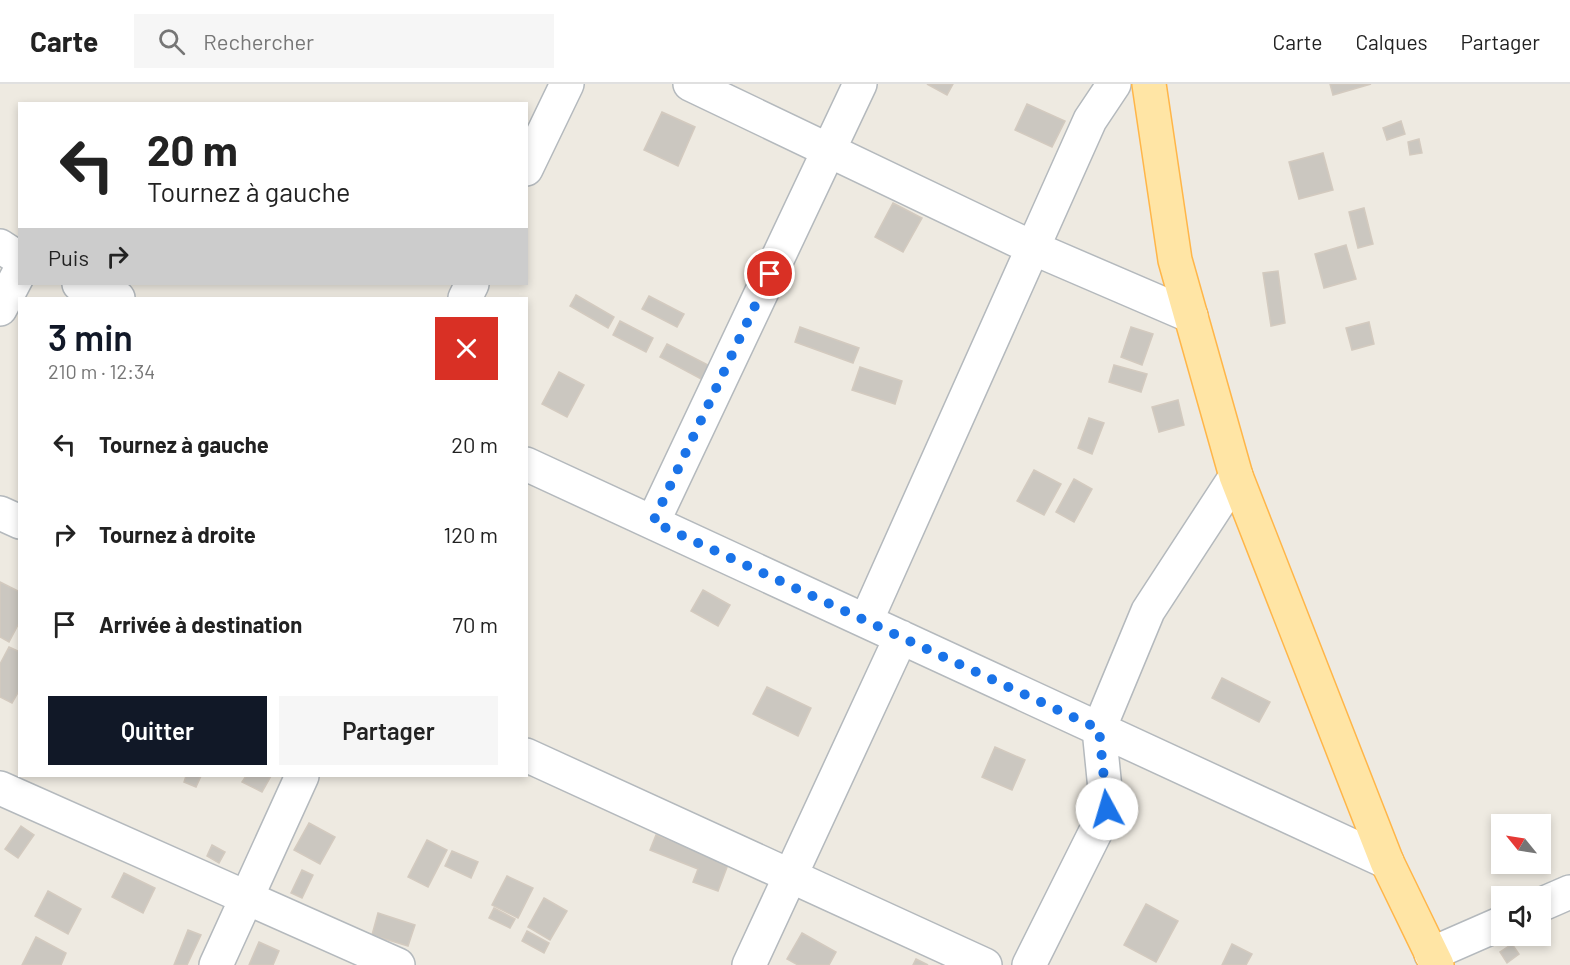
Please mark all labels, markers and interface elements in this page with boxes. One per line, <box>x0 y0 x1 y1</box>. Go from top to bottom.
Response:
search box <box>134 14 554 68</box>
text: Carte <box>30 24 98 58</box>
icon: search <box>155 25 188 58</box>
text: Rechercher <box>203 28 314 54</box>
text: Carte <box>1273 29 1322 54</box>
text: Calques <box>1355 29 1428 54</box>
text: Partager <box>1461 29 1540 54</box>
text: 20 m <box>147 124 238 174</box>
icon: left <box>48 126 126 204</box>
text: Tournez à gauche <box>147 175 350 207</box>
icon: right <box>101 240 134 273</box>
text: Puis <box>48 244 89 270</box>
pin <box>744 248 795 299</box>
icon: arrive <box>753 257 786 290</box>
text: 3 min <box>48 315 133 358</box>
button: close <box>435 317 498 380</box>
text: 210 m · 12:34 <box>48 359 155 383</box>
icon: left <box>48 428 81 461</box>
text: Tournez à gauche <box>99 431 269 457</box>
text: 20 m <box>451 431 498 457</box>
icon: right <box>48 518 81 551</box>
text: Tournez à droite <box>99 521 256 547</box>
text: 120 m <box>443 521 498 547</box>
icon: arrive <box>48 608 81 641</box>
text: Arrivée à destination <box>99 611 302 637</box>
text: 70 m <box>453 611 498 637</box>
button: Quitter <box>48 696 267 765</box>
button: Partager <box>279 696 498 765</box>
position arrow <box>1075 777 1139 841</box>
north arrow <box>1491 814 1551 874</box>
map controls <box>1491 814 1551 946</box>
button: sound <box>1491 886 1551 946</box>

